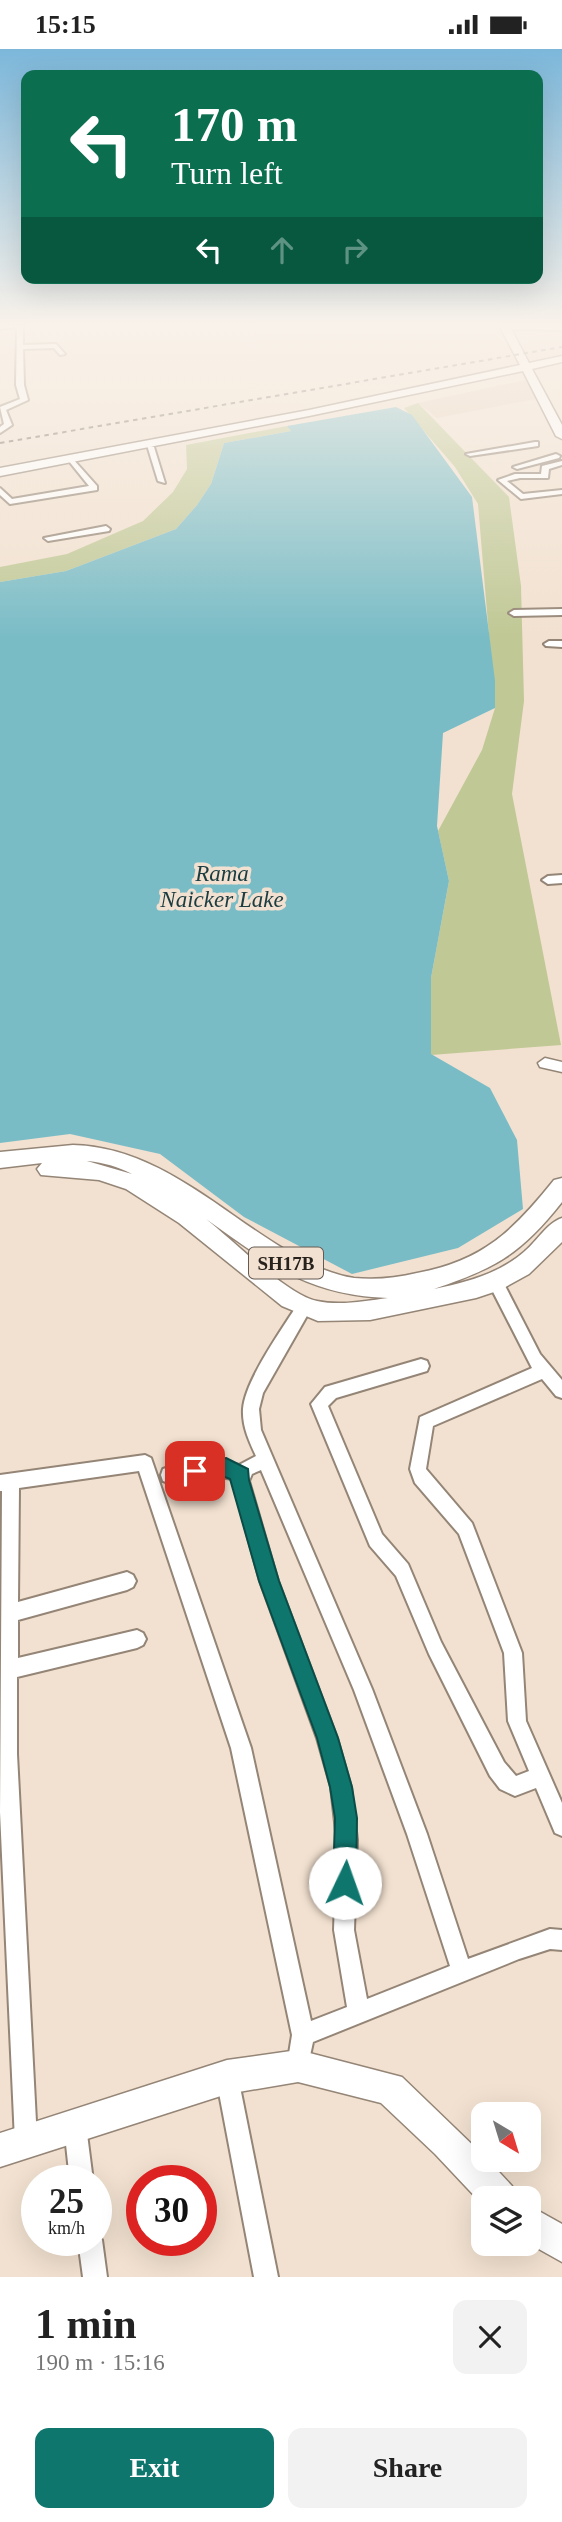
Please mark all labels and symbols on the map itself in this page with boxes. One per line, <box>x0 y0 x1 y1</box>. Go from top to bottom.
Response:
water label: Rama Naicker Lake <box>159 861 284 912</box>
road number: SH17B <box>249 1247 323 1279</box>
pin <box>165 1441 225 1501</box>
position arrow <box>308 1846 382 1920</box>
north arrow <box>471 2102 541 2172</box>
speed limit sign: 30 <box>126 2165 217 2256</box>

